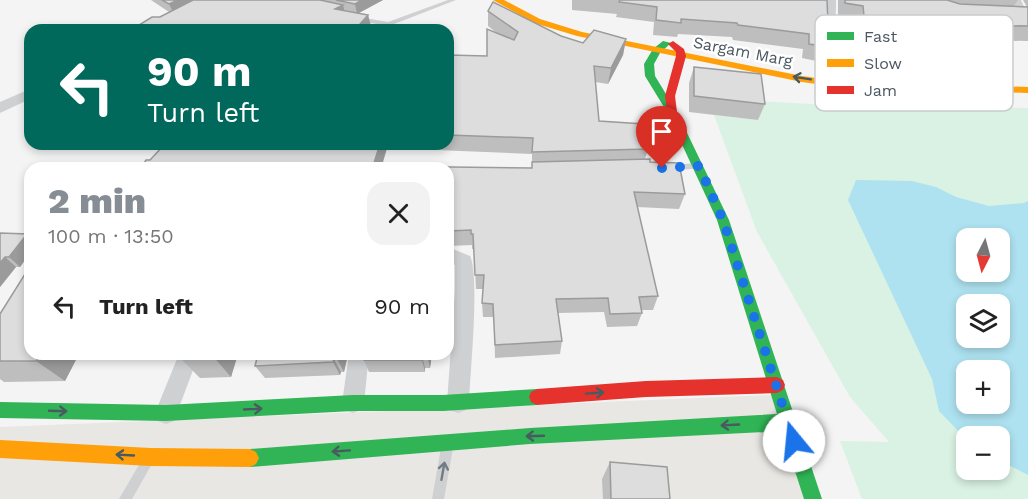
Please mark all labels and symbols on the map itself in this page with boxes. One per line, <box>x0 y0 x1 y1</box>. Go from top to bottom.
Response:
legend <box>815 15 1013 111</box>
text: Fast <box>864 27 897 46</box>
street label: Sargam Marg <box>692 33 795 71</box>
text: Slow <box>864 54 902 73</box>
one-way arrow <box>793 73 812 84</box>
text: Jam <box>864 81 897 100</box>
pin <box>636 106 687 168</box>
north arrow <box>956 228 1010 282</box>
one-way arrow <box>584 387 604 398</box>
one-way arrow <box>243 403 263 414</box>
one-way arrow <box>48 406 68 417</box>
position arrow <box>762 409 826 473</box>
one-way arrow <box>720 420 740 431</box>
one-way arrow <box>526 430 546 441</box>
one-way arrow <box>331 446 351 457</box>
one-way arrow <box>116 450 136 461</box>
one-way arrow <box>438 462 449 481</box>

